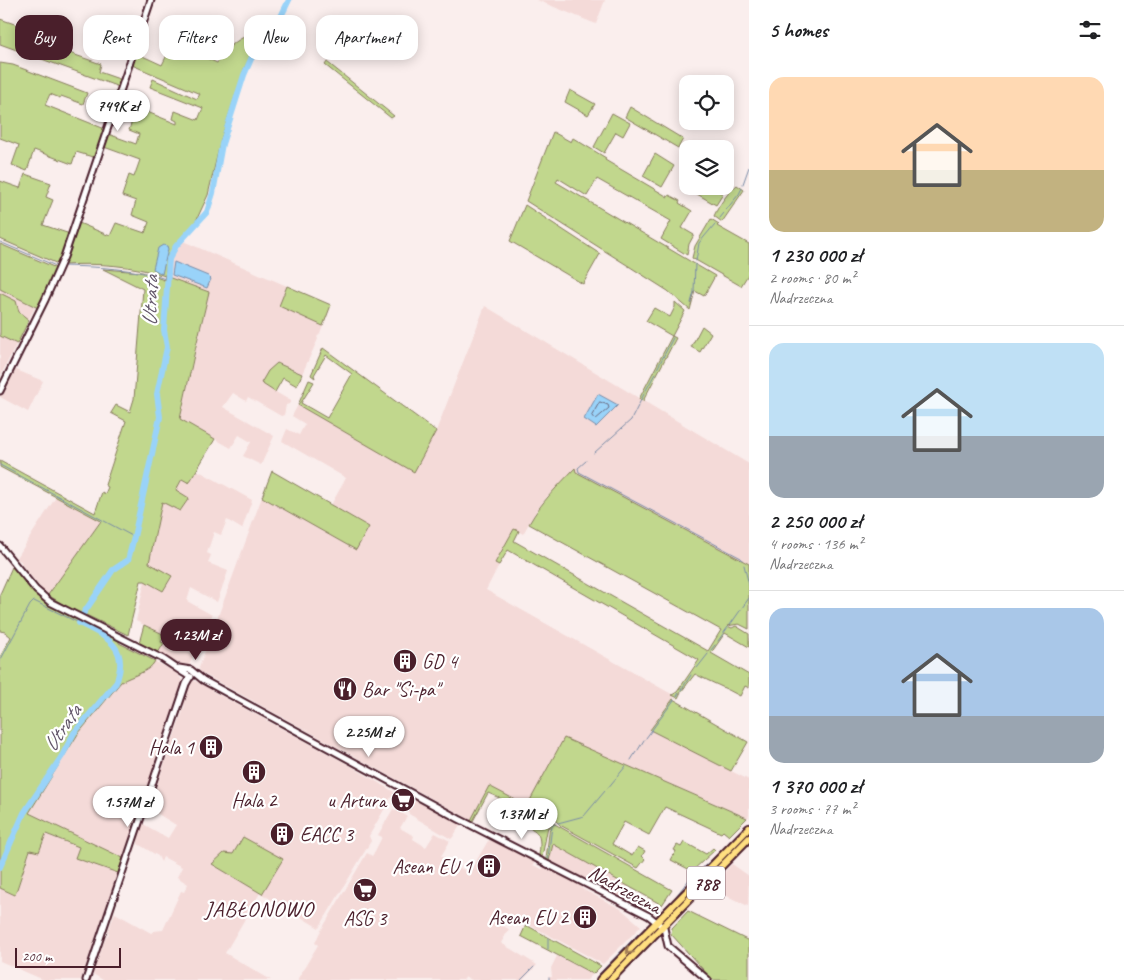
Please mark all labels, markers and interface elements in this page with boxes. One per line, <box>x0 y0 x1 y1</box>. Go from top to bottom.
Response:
chip: Buy <box>15 15 73 60</box>
chip: Rent <box>83 15 149 60</box>
chip: Filters <box>159 15 234 60</box>
chip: New <box>244 15 306 60</box>
chip: Apartment <box>316 15 418 60</box>
icon: filters <box>1076 16 1104 44</box>
text: 5 homes <box>769 17 828 43</box>
map controls <box>679 75 734 195</box>
button: locate <box>679 75 734 130</box>
pin: 749K zł <box>72 90 164 132</box>
text: 749K zł <box>97 96 139 116</box>
icon: home <box>892 110 982 200</box>
button: layers <box>679 140 734 195</box>
text: 1 230 000 zł <box>769 242 862 268</box>
text: 2 rooms · 80 m² <box>769 268 855 288</box>
water label: Utrata <box>136 273 164 327</box>
text: Nadrzeczna <box>769 288 832 308</box>
icon: home <box>892 375 982 465</box>
text: 2 250 000 zł <box>769 508 861 534</box>
text: 4 rooms · 136 m² <box>769 534 863 554</box>
text: Nadrzeczna <box>769 554 832 574</box>
pin: 1.23M zł <box>144 618 248 661</box>
text: 1.23M zł <box>172 625 220 645</box>
icon: home <box>892 640 982 730</box>
building icon: GD 4 <box>392 648 418 674</box>
place label: GD 4 <box>422 649 459 674</box>
restaurant icon: Bar "Si-pa" <box>332 676 358 702</box>
place label: Bar "Si-pa" <box>362 677 444 702</box>
water label: Utrata <box>37 698 88 756</box>
pin: 2.25M zł <box>317 716 421 758</box>
text: 2.25M zł <box>345 722 393 742</box>
building icon: Hala 1 <box>198 734 224 760</box>
place label: Hala 1 <box>149 735 195 760</box>
building icon: Hala 2 <box>241 759 267 785</box>
text: 1 370 000 zł <box>769 773 862 799</box>
pin: 1.57M zł <box>76 786 180 828</box>
supermarket icon: u Artura <box>390 787 416 813</box>
place label: Hala 2 <box>231 788 279 813</box>
place label: u Artura <box>327 788 388 813</box>
text: 1.57M zł <box>104 792 152 812</box>
pin: 1.37M zł <box>470 798 574 840</box>
text: 3 rooms · 77 m² <box>769 799 855 819</box>
text: 1.37M zł <box>498 804 546 824</box>
text: Nadrzeczna <box>769 819 832 839</box>
building icon: EACC 3 <box>269 821 295 847</box>
place label: EACC 3 <box>300 822 355 847</box>
building icon: Asean EU 1 <box>476 853 502 879</box>
place label: Asean EU 1 <box>393 854 473 879</box>
street label: Nadrzeczna <box>584 859 667 920</box>
road number: 788 <box>687 866 725 900</box>
supermarket icon: ASG 3 <box>352 877 378 903</box>
district label: JABŁONOWO <box>203 895 315 923</box>
building icon: Asean EU 2 <box>572 904 598 930</box>
place label: Asean EU 2 <box>489 905 570 930</box>
place label: ASG 3 <box>344 906 388 931</box>
scale bar <box>15 945 121 968</box>
one-way arrow <box>626 945 635 954</box>
text: 200 m <box>22 948 52 965</box>

